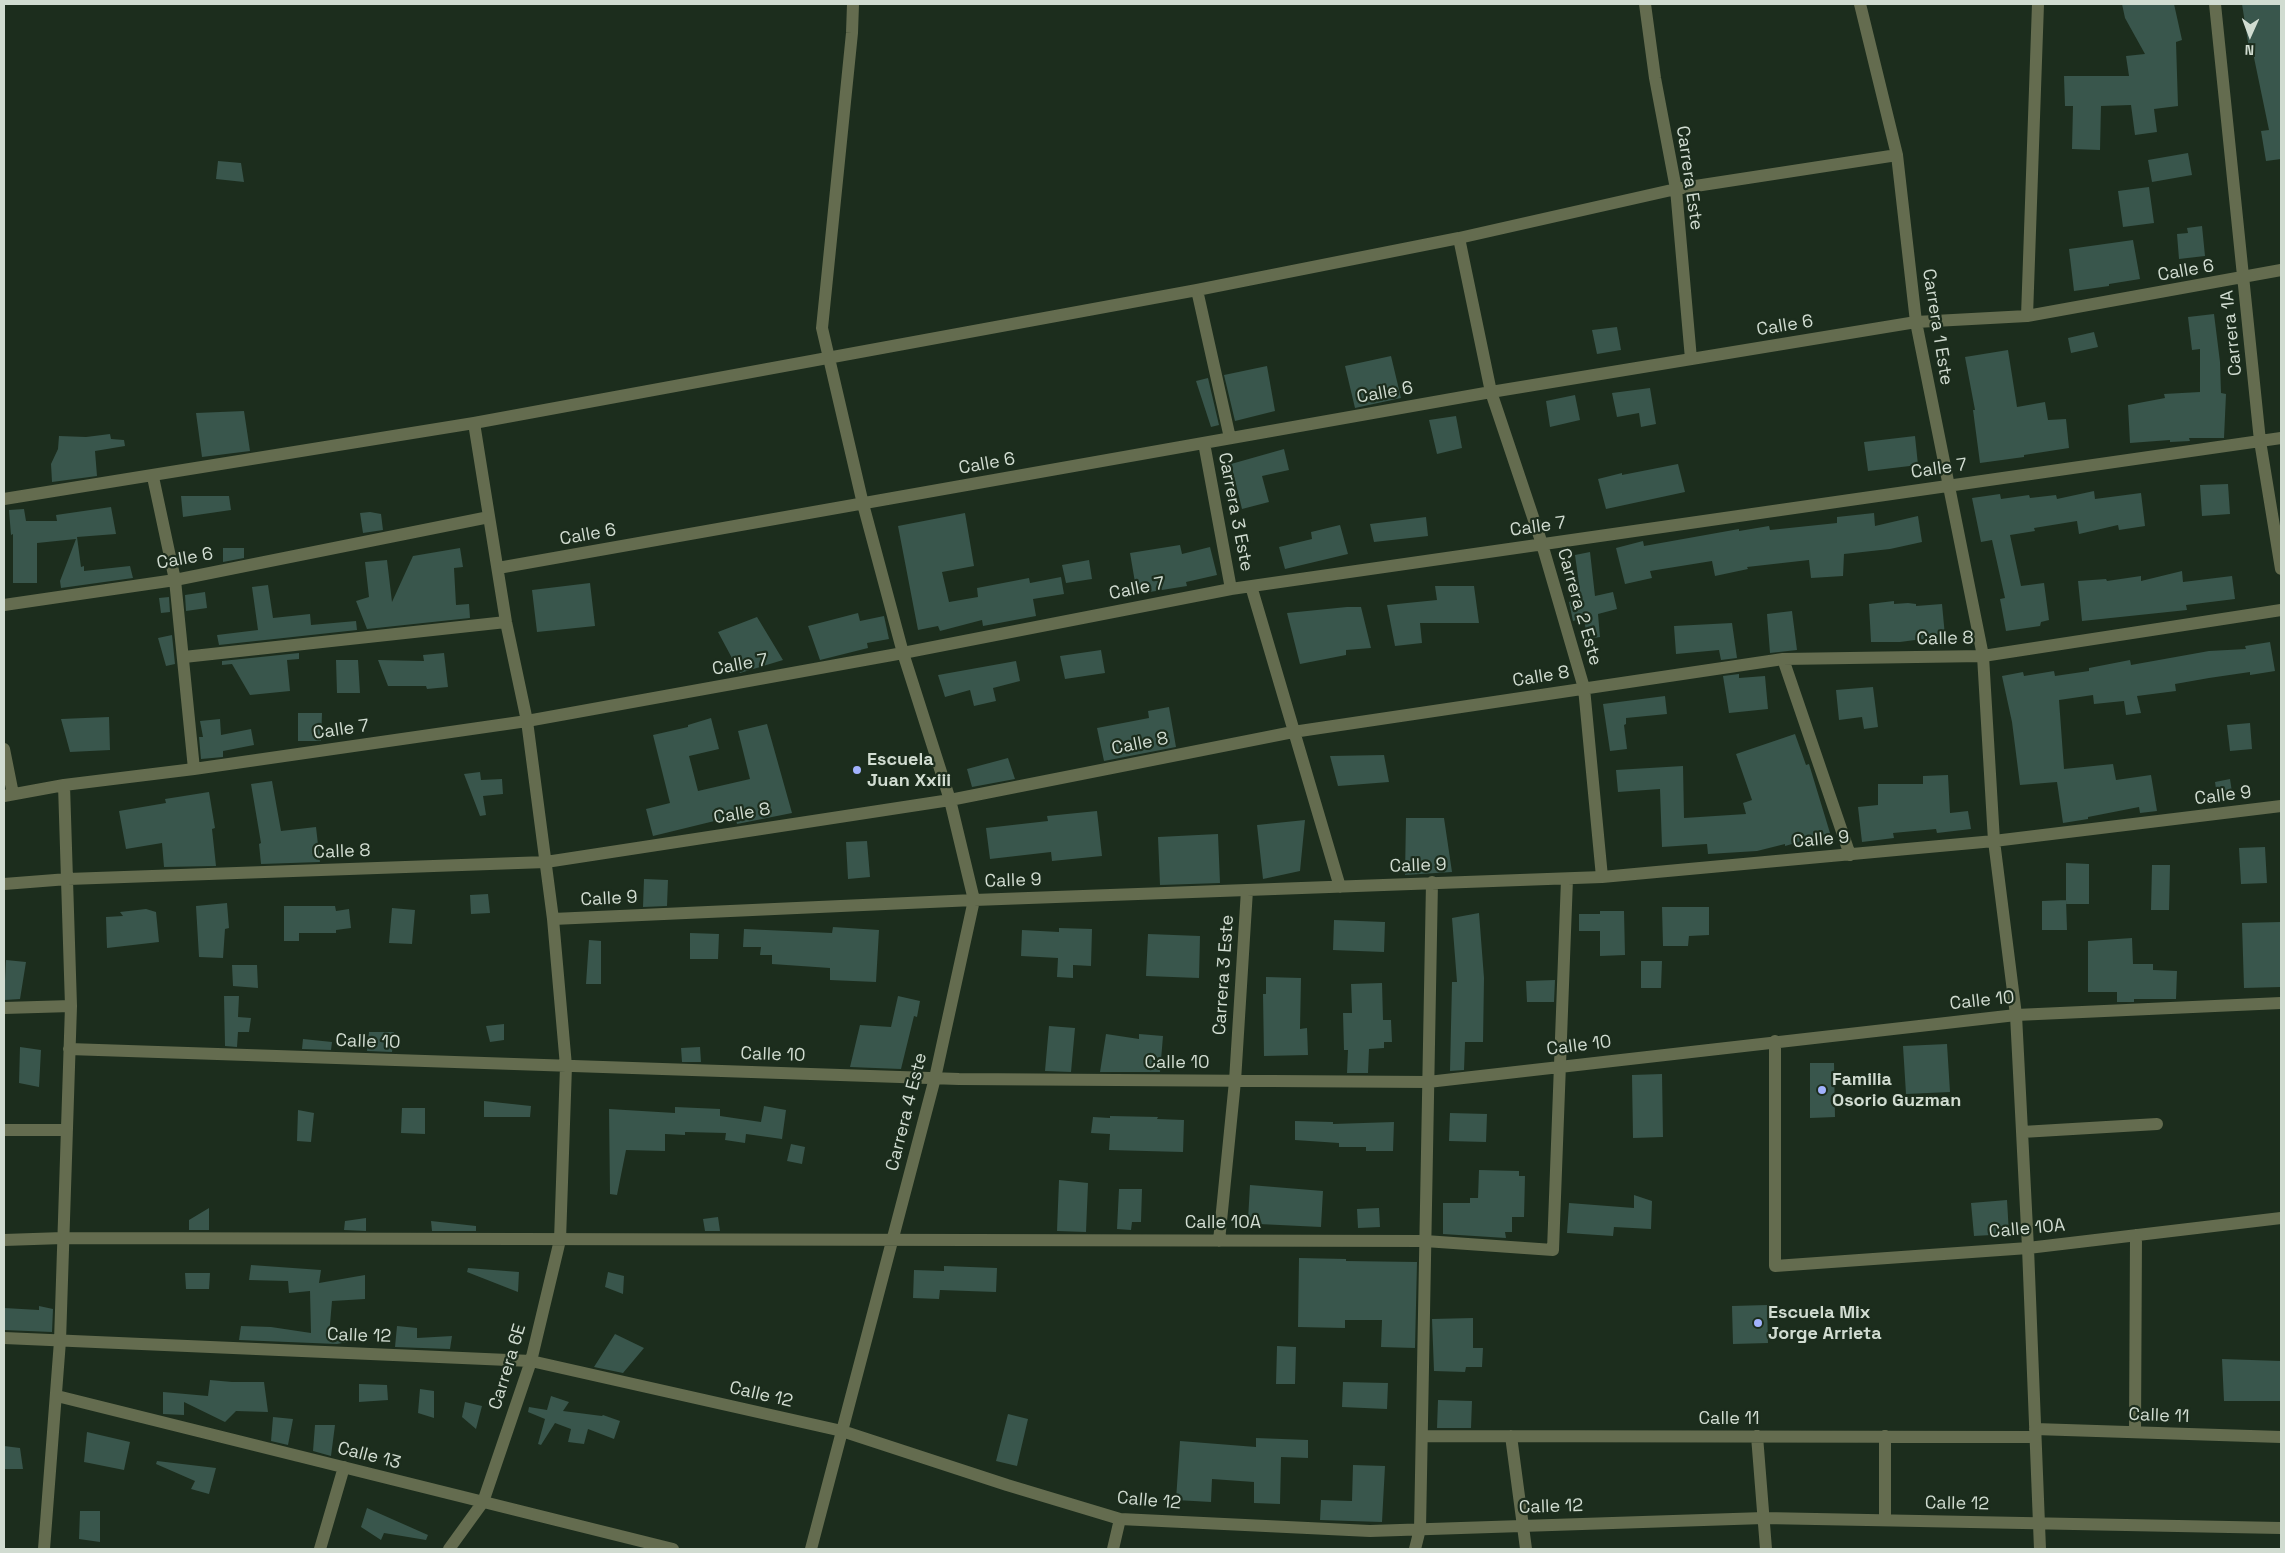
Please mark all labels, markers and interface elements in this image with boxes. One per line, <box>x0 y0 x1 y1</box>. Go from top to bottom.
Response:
north arrow <box>2225 10 2275 60</box>
text: N <box>2244 41 2254 59</box>
street label: Carrera Este <box>1671 124 1707 232</box>
street label: Calle 6 <box>2156 255 2216 287</box>
street label: Carrera 1 Este <box>1917 267 1957 387</box>
street label: Carrera 1A <box>2217 289 2247 377</box>
street label: Calle 6 <box>1755 311 1815 341</box>
street label: Calle 6 <box>1355 377 1415 409</box>
street label: Calle 6 <box>957 448 1017 480</box>
street label: Carrera 3 Este <box>1213 451 1257 573</box>
street label: Calle 7 <box>1910 454 1968 484</box>
street label: Calle 7 <box>1509 512 1567 542</box>
street label: Calle 6 <box>558 519 618 551</box>
street label: Calle 6 <box>155 543 215 575</box>
street label: Carrera 2 Este <box>1552 546 1606 668</box>
street label: Calle 7 <box>1107 573 1167 605</box>
street label: Calle 8 <box>1916 628 1974 650</box>
street label: Calle 7 <box>710 649 770 681</box>
street label: Calle 8 <box>1511 662 1571 692</box>
street label: Calle 7 <box>312 715 370 745</box>
street label: Calle 8 <box>1110 728 1170 760</box>
place label: Escuela Juan Xxiii <box>867 749 951 792</box>
marker: Escuela Juan Xxiii <box>851 764 863 776</box>
street label: Calle 9 <box>2193 782 2253 810</box>
street label: Calle 8 <box>712 799 772 829</box>
street label: Calle 9 <box>1792 827 1850 853</box>
street label: Calle 8 <box>313 840 371 864</box>
street label: Calle 9 <box>1389 854 1447 878</box>
street label: Calle 9 <box>984 869 1042 893</box>
street label: Calle 9 <box>580 887 638 911</box>
street label: Carrera 3 Este <box>1209 914 1239 1036</box>
street label: Calle 10 <box>1949 987 2015 1015</box>
street label: Calle 10 <box>335 1030 401 1054</box>
street label: Calle 10 <box>1545 1031 1613 1061</box>
street label: Calle 10 <box>740 1043 806 1067</box>
street label: Carrera 4 Este <box>882 1051 932 1173</box>
street label: Calle 10 <box>1144 1052 1210 1074</box>
place label: Familia Osorio Guzman <box>1832 1069 1961 1112</box>
marker: Familia Osorio Guzman <box>1816 1084 1828 1096</box>
street label: Calle 10A <box>1185 1212 1261 1234</box>
street label: Calle 10A <box>1988 1215 2066 1243</box>
place label: Escuela Mix Jorge Arrieta <box>1768 1302 1882 1345</box>
marker: Escuela Mix Jorge Arrieta <box>1752 1317 1764 1329</box>
street label: Carrera 6E <box>485 1322 531 1412</box>
street label: Calle 12 <box>326 1324 392 1348</box>
street label: Calle 12 <box>727 1377 795 1413</box>
street label: Calle 11 <box>2128 1404 2190 1428</box>
street label: Calle 11 <box>1698 1408 1760 1430</box>
street label: Calle 13 <box>335 1438 403 1474</box>
street label: Calle 12 <box>1116 1487 1182 1515</box>
street label: Calle 12 <box>1925 1493 1989 1515</box>
street label: Calle 12 <box>1518 1495 1584 1519</box>

